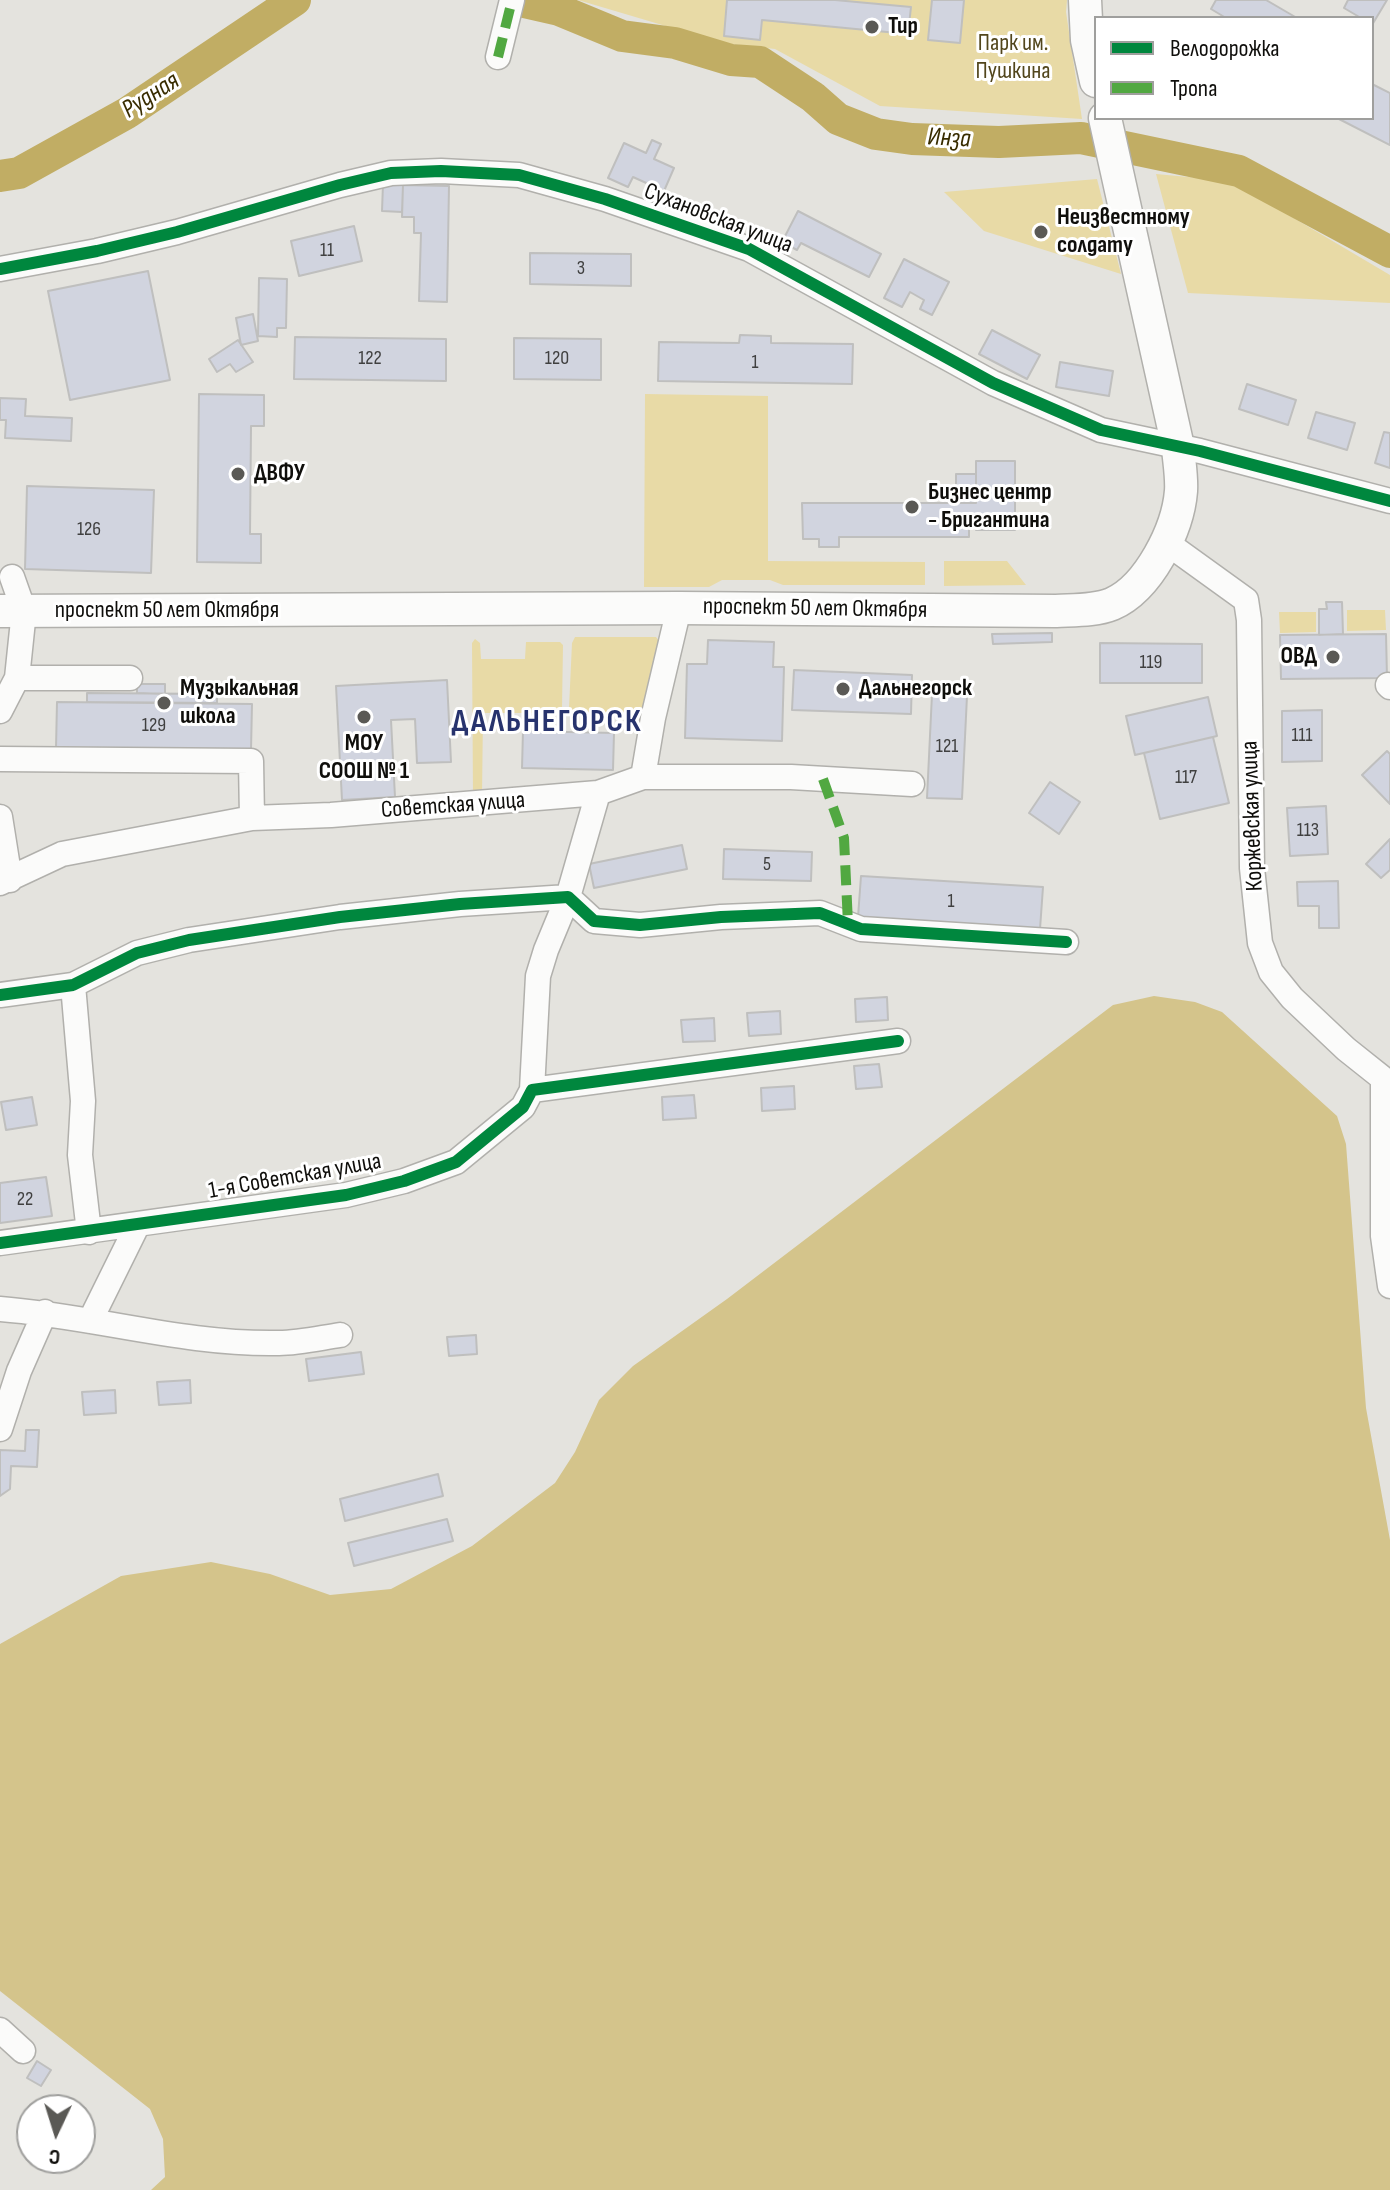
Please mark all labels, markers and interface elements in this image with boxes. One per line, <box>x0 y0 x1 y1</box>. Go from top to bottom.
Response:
place label: Тир <box>888 13 918 41</box>
legend <box>1094 16 1374 120</box>
marker: Тир <box>863 18 881 36</box>
park label: Парк им. Пушкина <box>976 30 1050 86</box>
text: Велодорожка <box>1170 34 1280 63</box>
water label: Рудная <box>116 66 186 126</box>
text: Тропа <box>1170 74 1217 103</box>
water label: Инза <box>927 122 971 156</box>
street label: Сухановская улица <box>640 177 796 261</box>
place label: Неизвестному солдату <box>1057 204 1190 260</box>
marker: Неизвестному солдату <box>1032 223 1050 241</box>
house number: 11 <box>320 239 334 263</box>
house number: 3 <box>577 257 585 281</box>
house number: 122 <box>358 347 382 371</box>
house number: 120 <box>545 347 569 371</box>
house number: 1 <box>752 351 758 375</box>
place label: ДВФУ <box>254 460 305 488</box>
marker: ДВФУ <box>229 465 247 483</box>
place label: Бизнес центр - Бригантина <box>928 479 1052 535</box>
marker: Бизнес центр - Бригантина <box>903 498 921 516</box>
house number: 126 <box>77 518 101 542</box>
street label: проспект 50 лет Октября <box>703 593 927 625</box>
street label: проспект 50 лет Октября <box>55 597 279 625</box>
place label: ОВД <box>1281 643 1317 671</box>
marker: ОВД <box>1324 648 1342 666</box>
house number: 119 <box>1140 651 1162 675</box>
place label: Музыкальная школа <box>180 675 299 731</box>
place label: Дальнегорск <box>859 675 972 703</box>
marker: Дальнегорск <box>834 680 852 698</box>
marker: Музыкальная школа <box>155 694 173 712</box>
district label: ДАЛЬНЕГОРСК <box>452 704 642 742</box>
marker: МОУ СООШ № 1 <box>355 708 373 726</box>
house number: 129 <box>142 714 166 738</box>
house number: 111 <box>1292 724 1312 748</box>
place label: МОУ СООШ № 1 <box>319 730 409 786</box>
house number: 121 <box>936 735 958 759</box>
street label: Коржевская улица <box>1236 740 1270 892</box>
house number: 117 <box>1175 766 1197 790</box>
street label: Советская улица <box>380 787 526 825</box>
house number: 113 <box>1297 819 1319 843</box>
house number: 5 <box>763 853 771 877</box>
house number: 1 <box>948 890 954 914</box>
street label: 1-я Советская улица <box>206 1148 384 1206</box>
house number: 22 <box>17 1188 33 1212</box>
north arrow <box>16 2094 96 2174</box>
text: С <box>48 2143 61 2170</box>

